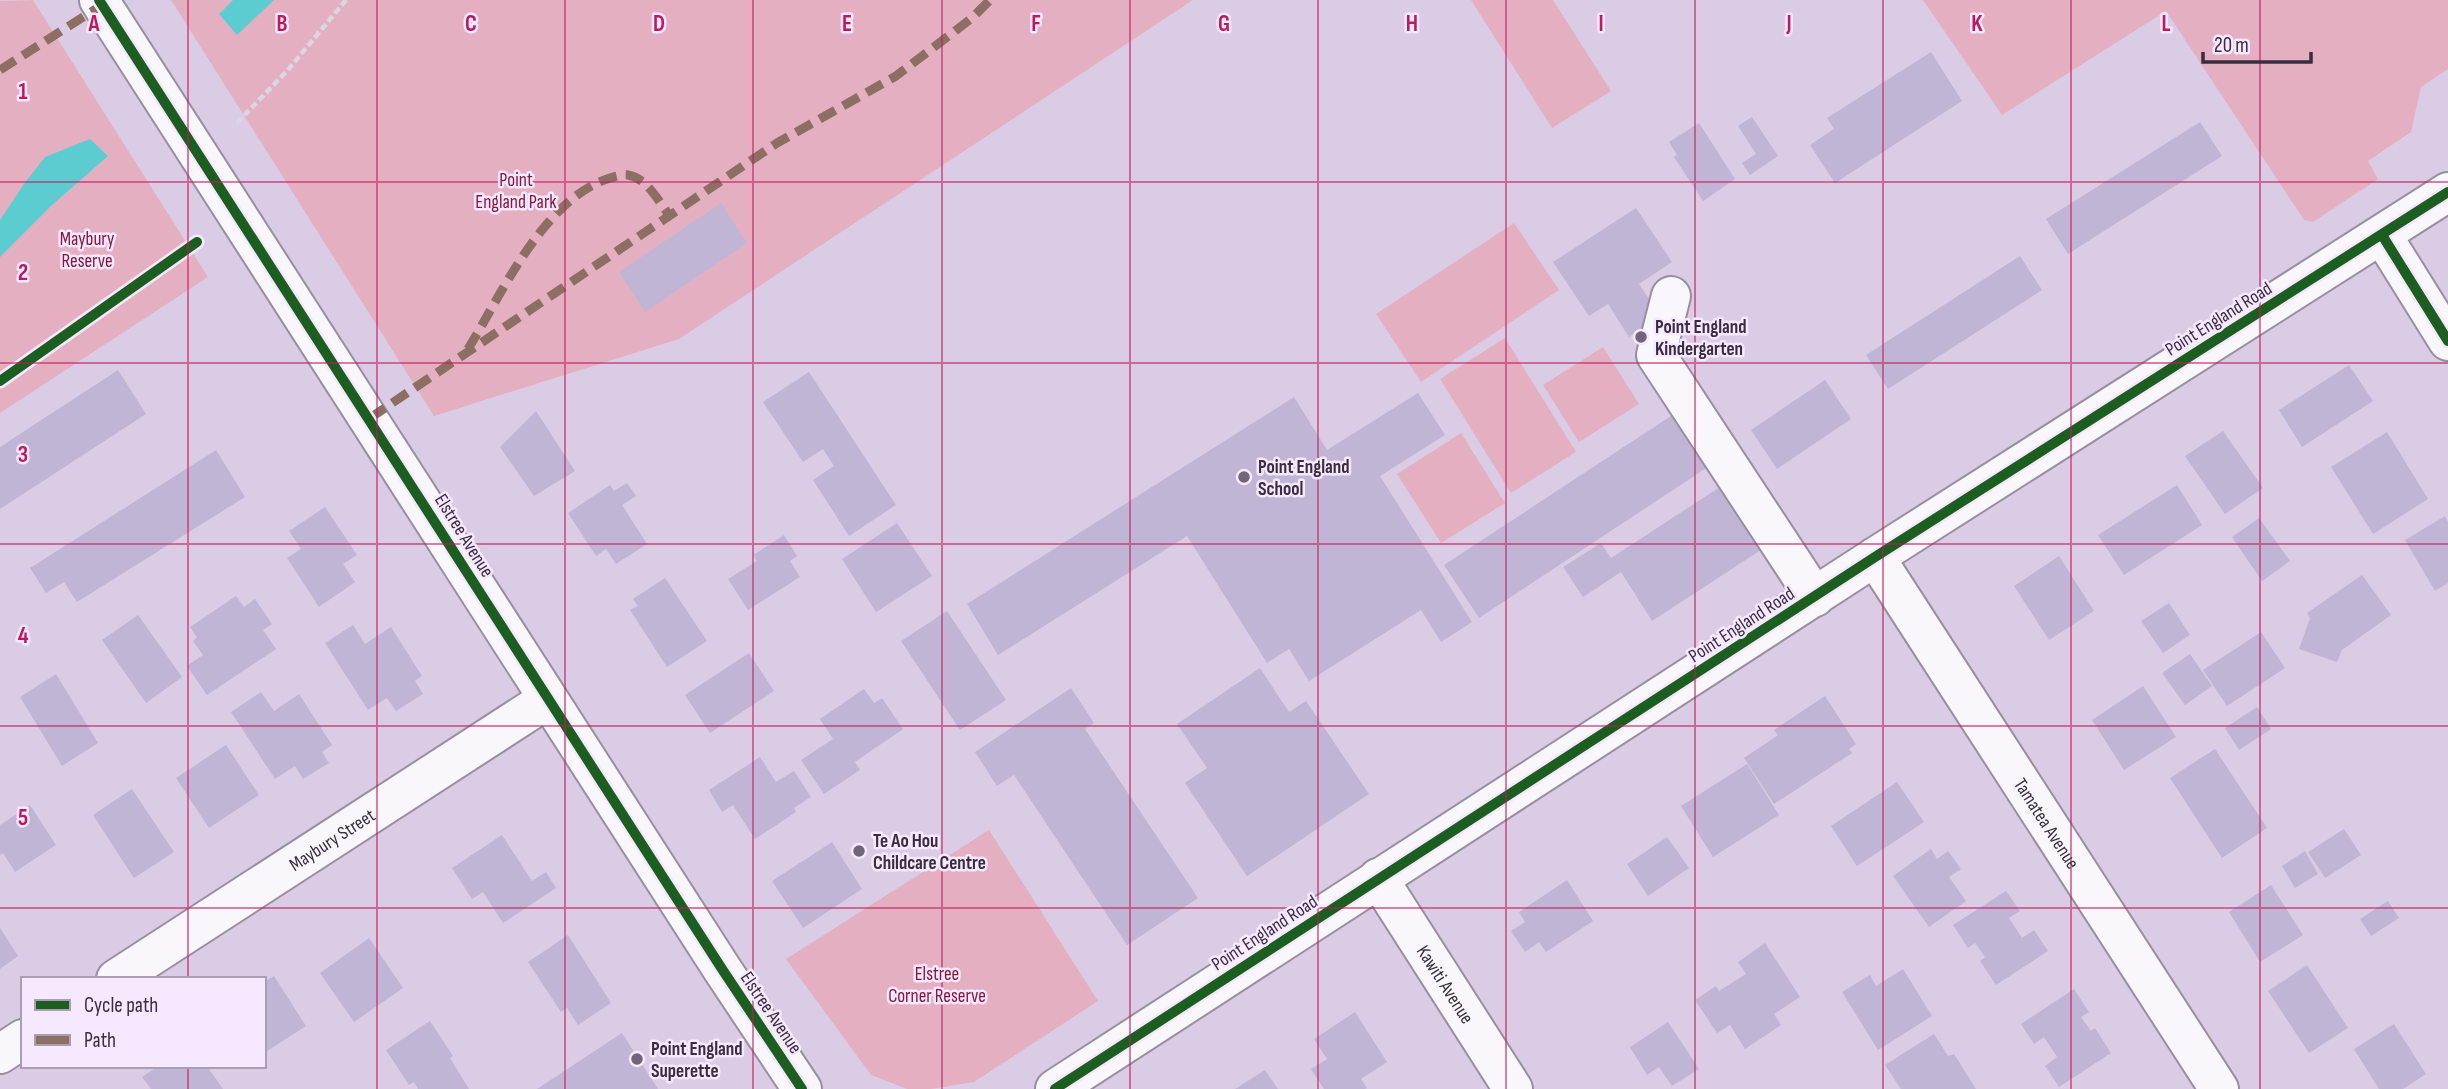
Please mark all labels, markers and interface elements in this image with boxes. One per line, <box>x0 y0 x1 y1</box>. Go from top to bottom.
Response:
text: A <box>88 10 101 38</box>
text: B <box>277 10 288 38</box>
text: C <box>465 10 477 38</box>
text: D <box>653 10 665 38</box>
text: E <box>842 10 852 38</box>
text: F <box>1031 10 1041 38</box>
text: G <box>1218 10 1230 38</box>
text: H <box>1406 10 1418 38</box>
text: I <box>1598 10 1604 38</box>
text: J <box>1785 10 1792 38</box>
text: K <box>1971 10 1983 38</box>
text: L <box>2161 10 2171 38</box>
scale bar <box>2203 21 2312 65</box>
text: 20 m <box>2214 33 2249 58</box>
text: 1 <box>18 78 28 106</box>
park label: Point England Park <box>475 169 557 214</box>
park label: Maybury Reserve <box>60 228 115 273</box>
text: 2 <box>18 259 28 287</box>
street label: Point England Road <box>2161 277 2276 361</box>
place label: Point England Kindergarten <box>1655 316 1747 361</box>
marker: Point England Kindergarten <box>1633 329 1649 345</box>
text: 3 <box>18 441 28 469</box>
place label: Point England School <box>1258 456 1350 501</box>
marker: Point England School <box>1236 469 1252 485</box>
street label: Elstree Avenue <box>429 490 498 582</box>
street label: Point England Road <box>1685 582 1799 668</box>
text: 4 <box>18 622 29 650</box>
street label: Tamatea Avenue <box>2008 774 2084 874</box>
text: 5 <box>18 804 28 832</box>
street label: Maybury Street <box>285 804 380 877</box>
place label: Te Ao Hou Childcare Centre <box>873 830 986 875</box>
marker: Te Ao Hou Childcare Centre <box>851 843 867 859</box>
street label: Point England Road <box>1208 890 1322 976</box>
street label: Kawiti Avenue <box>1411 941 1478 1029</box>
park label: Elstree Corner Reserve <box>888 963 986 1008</box>
street label: Elstree Avenue <box>735 967 807 1058</box>
legend <box>21 977 266 1068</box>
text: Cycle path <box>84 993 158 1018</box>
text: Path <box>84 1028 116 1053</box>
place label: Point England Superette <box>651 1038 743 1083</box>
marker: Point England Superette <box>629 1051 645 1067</box>

